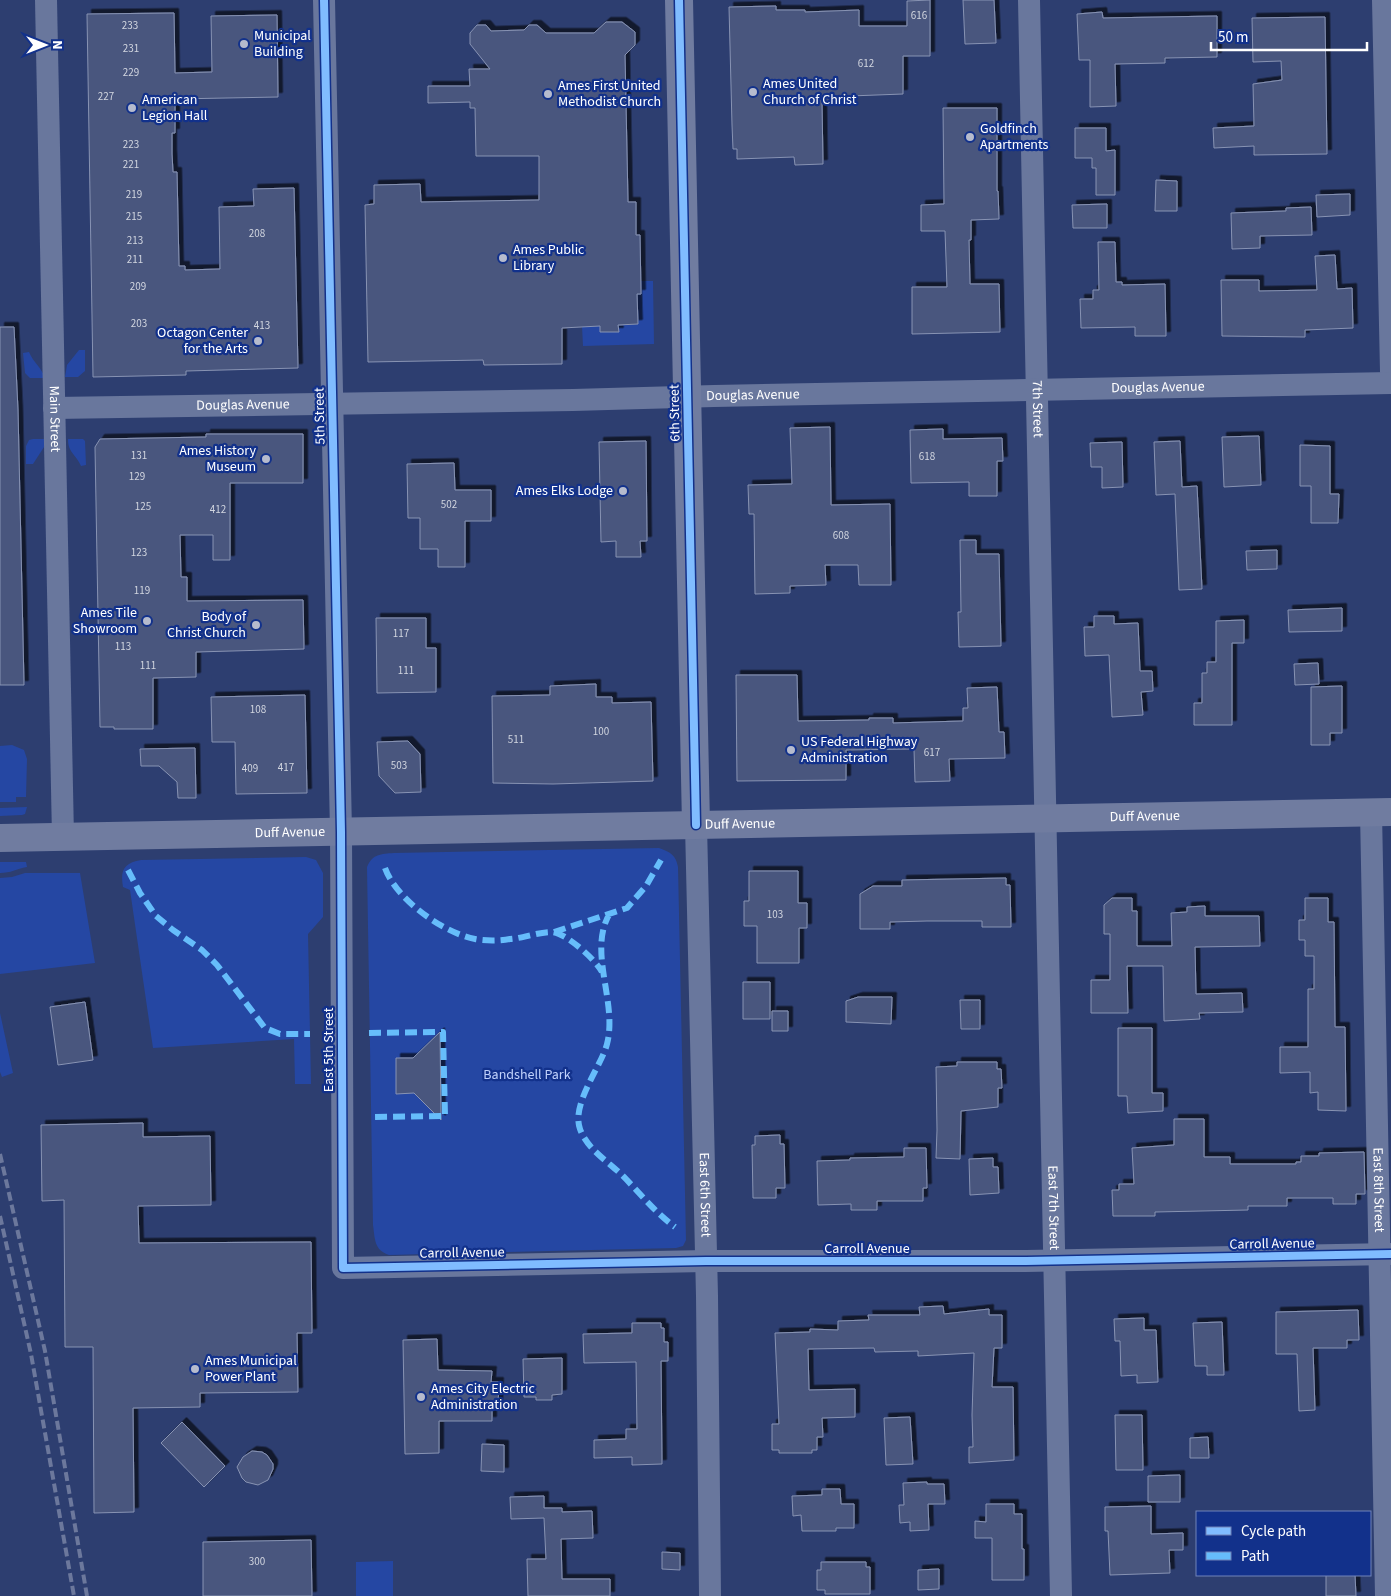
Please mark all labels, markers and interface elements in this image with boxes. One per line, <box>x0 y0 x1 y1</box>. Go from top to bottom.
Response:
house number: 616 <box>911 8 928 23</box>
house number: 233 <box>122 18 138 33</box>
north arrow <box>20 20 70 70</box>
scale bar <box>1211 20 1367 52</box>
place label: Municipal Building <box>254 26 311 62</box>
text: 50 m <box>1218 27 1248 48</box>
marker: Municipal Building <box>238 38 250 50</box>
text: N <box>47 40 67 50</box>
house number: 231 <box>123 41 139 56</box>
house number: 612 <box>858 56 874 71</box>
house number: 229 <box>123 65 139 80</box>
place label: Ames United Church of Christ <box>763 74 857 110</box>
place label: Ames First United Methodist Church <box>558 76 661 112</box>
marker: Ames United Church of Christ <box>747 86 759 98</box>
marker: Ames First United Methodist Church <box>542 88 554 100</box>
house number: 227 <box>98 89 114 104</box>
place label: American Legion Hall <box>142 90 208 126</box>
marker: American Legion Hall <box>126 102 138 114</box>
place label: Goldfinch Apartments <box>980 119 1049 155</box>
marker: Goldfinch Apartments <box>964 131 976 143</box>
house number: 223 <box>123 137 139 152</box>
house number: 221 <box>123 157 139 172</box>
house number: 219 <box>126 187 142 202</box>
house number: 215 <box>126 209 142 224</box>
house number: 208 <box>249 226 266 241</box>
house number: 213 <box>127 233 143 248</box>
place label: Ames Public Library <box>513 240 585 276</box>
house number: 211 <box>127 252 143 267</box>
marker: Ames Public Library <box>497 252 509 264</box>
house number: 209 <box>130 279 146 294</box>
house number: 203 <box>131 316 147 331</box>
house number: 413 <box>254 318 270 333</box>
place label: Octagon Center for the Arts <box>157 323 248 359</box>
marker: Octagon Center for the Arts <box>252 335 264 347</box>
street label: Douglas Avenue <box>1111 377 1205 398</box>
street label: 7th Street <box>1027 380 1048 438</box>
street label: 6th Street <box>664 384 685 442</box>
street label: Douglas Avenue <box>706 384 800 406</box>
street label: Main Street <box>44 386 65 453</box>
street label: 5th Street <box>309 387 330 445</box>
street label: Douglas Avenue <box>196 394 290 416</box>
place label: Ames History Museum <box>179 441 256 477</box>
house number: 131 <box>131 448 147 463</box>
house number: 618 <box>919 449 936 464</box>
marker: Ames History Museum <box>260 453 272 465</box>
house number: 129 <box>129 469 145 484</box>
place label: Ames Elks Lodge <box>516 481 613 501</box>
marker: Ames Elks Lodge <box>617 485 629 497</box>
house number: 502 <box>441 497 457 512</box>
house number: 125 <box>135 499 151 514</box>
house number: 412 <box>210 502 226 517</box>
house number: 608 <box>833 528 850 543</box>
house number: 123 <box>131 545 147 560</box>
house number: 119 <box>134 583 150 598</box>
place label: Ames Tile Showroom <box>73 603 137 639</box>
place label: Body of Christ Church <box>167 607 247 643</box>
marker: Ames Tile Showroom <box>141 615 153 627</box>
marker: Body of Christ Church <box>250 619 262 631</box>
house number: 117 <box>393 626 409 641</box>
house number: 113 <box>115 639 131 654</box>
house number: 111 <box>140 658 156 673</box>
house number: 111 <box>398 663 414 678</box>
house number: 108 <box>250 702 267 717</box>
house number: 100 <box>593 724 609 739</box>
house number: 511 <box>508 732 524 747</box>
place label: US Federal Highway Administration <box>801 732 918 768</box>
marker: US Federal Highway Administration <box>785 744 797 756</box>
house number: 617 <box>924 745 940 760</box>
house number: 503 <box>391 758 407 773</box>
house number: 417 <box>278 760 294 775</box>
house number: 409 <box>242 761 258 776</box>
street label: Duff Avenue <box>1109 806 1180 827</box>
street label: Duff Avenue <box>705 814 775 835</box>
street label: Duff Avenue <box>255 822 325 843</box>
house number: 103 <box>767 907 783 922</box>
street label: East 5th Street <box>319 1007 339 1092</box>
park label: Bandshell Park <box>483 1065 571 1085</box>
street label: East 8th Street <box>1367 1147 1389 1233</box>
street label: East 6th Street <box>694 1152 716 1238</box>
street label: East 7th Street <box>1042 1165 1064 1251</box>
street label: Carroll Avenue <box>1229 1233 1315 1255</box>
street label: Carroll Avenue <box>824 1239 910 1259</box>
street label: Carroll Avenue <box>419 1242 505 1264</box>
place label: Ames Municipal Power Plant <box>205 1351 297 1387</box>
marker: Ames Municipal Power Plant <box>189 1363 201 1375</box>
place label: Ames City Electric Administration <box>431 1379 535 1415</box>
marker: Ames City Electric Administration <box>415 1391 427 1403</box>
legend <box>1196 1511 1371 1576</box>
text: Cycle path <box>1241 1521 1306 1542</box>
text: Path <box>1241 1546 1269 1567</box>
house number: 300 <box>249 1554 265 1569</box>

